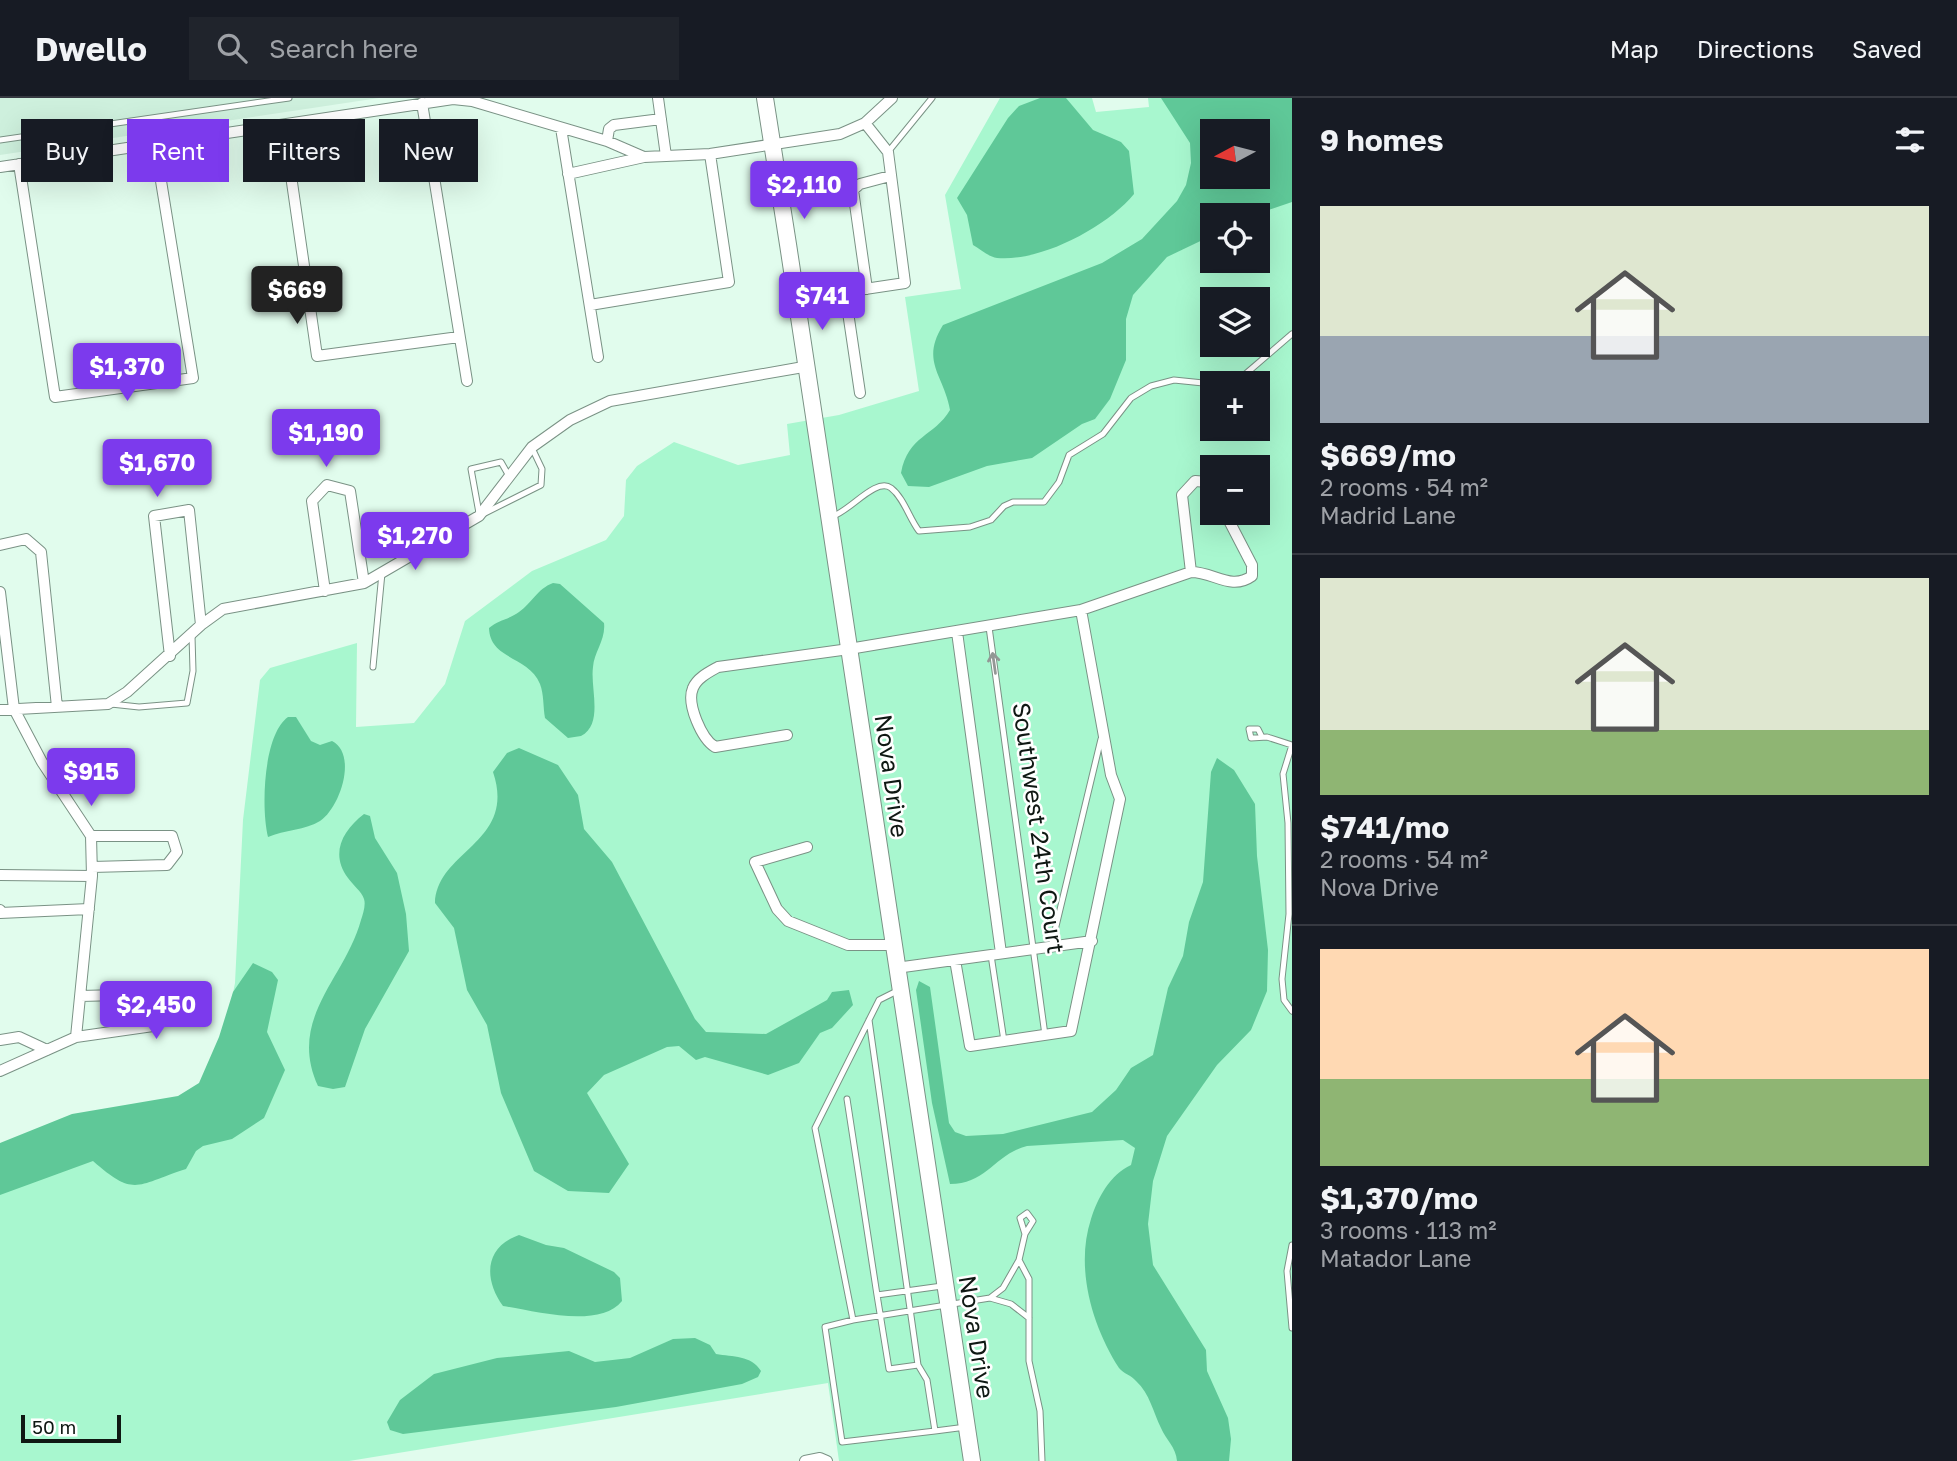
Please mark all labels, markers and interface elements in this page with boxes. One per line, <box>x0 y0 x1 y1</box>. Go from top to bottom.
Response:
search box <box>189 17 679 80</box>
text: Dwello <box>35 29 147 68</box>
icon: search <box>213 29 251 67</box>
text: Search here <box>269 33 418 64</box>
text: Map <box>1610 34 1659 63</box>
text: Directions <box>1697 34 1814 63</box>
text: Saved <box>1852 34 1922 63</box>
chip: Buy <box>21 119 113 182</box>
chip: Rent <box>127 119 229 182</box>
chip: Filters <box>243 119 365 182</box>
chip: New <box>379 119 478 182</box>
north arrow <box>1200 119 1270 189</box>
map controls <box>1200 119 1270 525</box>
icon: filters <box>1891 121 1929 159</box>
text: 9 homes <box>1320 122 1443 158</box>
pin: $2,110 <box>747 162 861 221</box>
text: $2,110 <box>766 170 842 198</box>
button: locate <box>1200 203 1270 273</box>
icon: home <box>1562 252 1688 378</box>
pin: $669 <box>256 266 338 326</box>
pin: $741 <box>781 272 863 332</box>
text: $669 <box>267 275 327 303</box>
text: $741 <box>795 281 849 309</box>
button: layers <box>1200 287 1270 357</box>
pin: $1,370 <box>70 344 184 403</box>
text: $1,370 <box>89 352 165 380</box>
button: + <box>1200 371 1270 441</box>
pin: $1,190 <box>269 410 383 469</box>
text: $1,190 <box>288 418 364 446</box>
text: $669/mo <box>1320 437 1456 473</box>
pin: $1,670 <box>100 440 214 499</box>
text: $1,670 <box>119 448 195 476</box>
button: − <box>1200 455 1270 525</box>
text: 2 rooms · 54 m² <box>1320 473 1488 501</box>
text: Madrid Lane <box>1320 501 1456 529</box>
pin: $1,270 <box>358 512 472 572</box>
text: $1,270 <box>377 521 453 549</box>
icon: home <box>1562 624 1688 750</box>
one-way arrow <box>987 652 1000 675</box>
street label: Southwest 24th Court <box>1007 700 1071 955</box>
street label: Nova Drive <box>870 712 915 839</box>
pin: $915 <box>50 748 132 808</box>
text: $915 <box>63 757 119 785</box>
text: $741/mo <box>1320 809 1449 845</box>
text: 2 rooms · 54 m² <box>1320 845 1488 873</box>
text: Nova Drive <box>1320 873 1439 901</box>
pin: $2,450 <box>99 982 213 1041</box>
text: $2,450 <box>116 990 196 1018</box>
icon: home <box>1562 995 1688 1121</box>
text: $1,370/mo <box>1320 1180 1478 1216</box>
text: 3 rooms · 113 m² <box>1320 1216 1497 1244</box>
text: Matador Lane <box>1320 1244 1471 1272</box>
street label: Nova Drive <box>953 1273 1001 1400</box>
scale bar <box>21 1412 121 1444</box>
text: 50 m <box>32 1415 76 1438</box>

